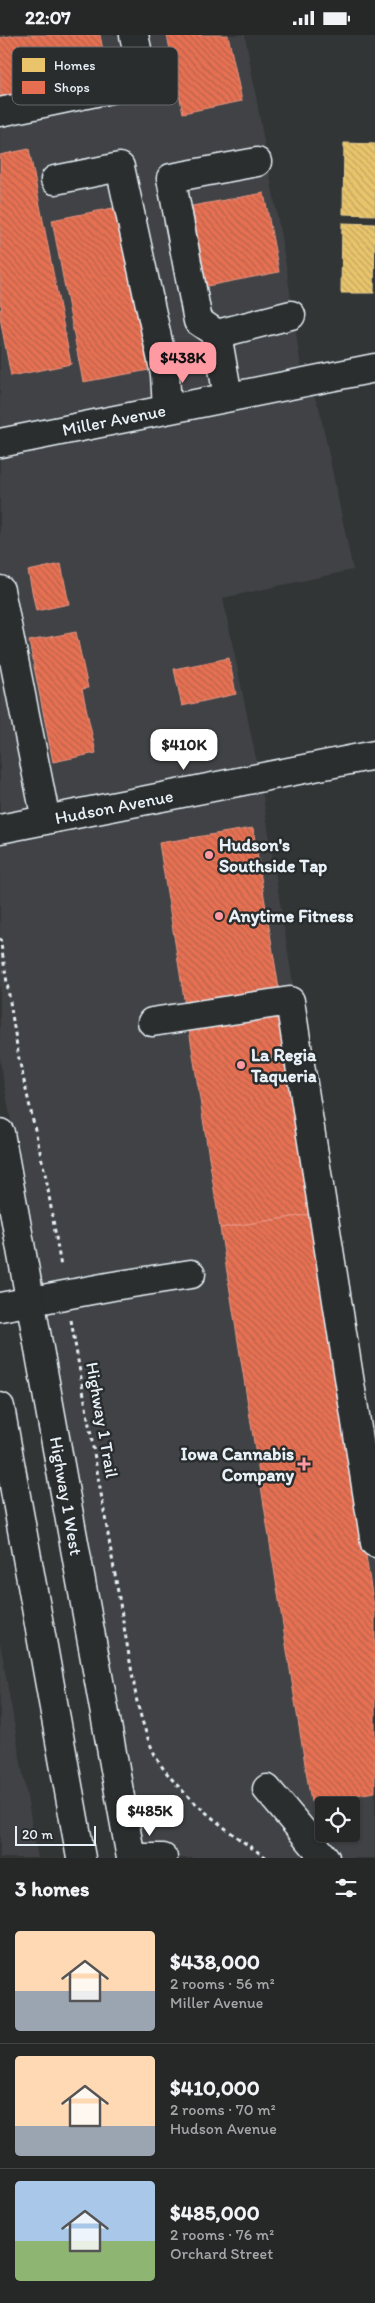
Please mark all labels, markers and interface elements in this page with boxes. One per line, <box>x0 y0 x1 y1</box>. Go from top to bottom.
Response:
text: 22:07 <box>25 6 71 29</box>
legend <box>12 47 178 105</box>
text: Homes <box>54 57 96 74</box>
text: Shops <box>54 79 90 96</box>
pin: $438K <box>148 341 218 384</box>
text: $438K <box>160 348 206 367</box>
street label: Miller Avenue <box>60 399 168 441</box>
pin: $410K <box>149 729 219 771</box>
text: $410K <box>161 735 207 754</box>
street label: Hudson Avenue <box>53 785 175 829</box>
place label: Hudson's Southside Tap <box>219 834 327 877</box>
marker: Hudson's Southside Tap <box>203 849 215 861</box>
place label: Anytime Fitness <box>228 905 354 927</box>
marker: Anytime Fitness <box>213 910 225 922</box>
place label: La Regia Taqueria <box>250 1044 317 1087</box>
marker: La Regia Taqueria <box>235 1059 247 1071</box>
street label: Highway 1 Trail <box>81 1360 123 1480</box>
street label: Highway 1 West <box>45 1435 87 1557</box>
place label: Iowa Cannabis Company <box>181 1443 295 1486</box>
marker: Iowa Cannabis Company <box>298 1458 310 1470</box>
pin: $485K <box>115 1795 185 1837</box>
map controls <box>315 1797 360 1842</box>
button: locate <box>315 1797 360 1842</box>
text: $485K <box>127 1801 173 1820</box>
scale bar <box>15 1823 96 1846</box>
text: 20 m <box>22 1826 53 1843</box>
icon: filters <box>332 1874 360 1902</box>
text: 3 homes <box>15 1876 90 1901</box>
text: $438,000 <box>170 1949 260 1974</box>
icon: home <box>55 1951 115 2011</box>
text: 2 rooms · 56 m² <box>170 1974 275 1993</box>
text: Miller Avenue <box>170 1993 263 2012</box>
text: $410,000 <box>170 2075 260 2100</box>
icon: home <box>55 2076 115 2136</box>
text: 2 rooms · 70 m² <box>170 2100 276 2119</box>
text: Hudson Avenue <box>170 2119 277 2138</box>
text: $485,000 <box>170 2200 260 2225</box>
icon: home <box>55 2201 115 2261</box>
text: 2 rooms · 76 m² <box>170 2225 274 2244</box>
text: Orchard Street <box>170 2244 273 2263</box>

